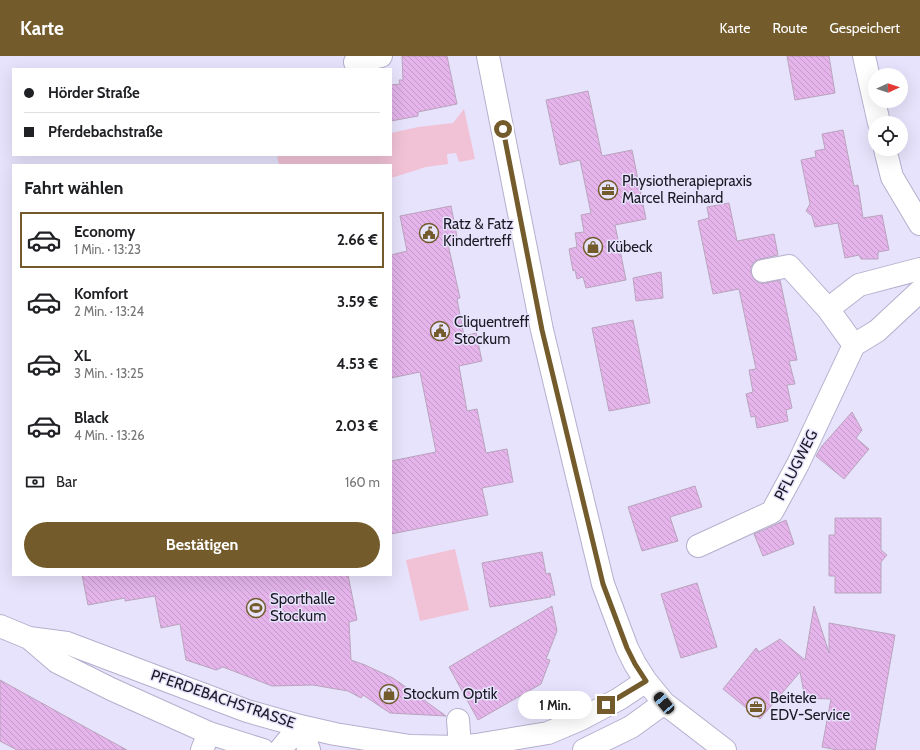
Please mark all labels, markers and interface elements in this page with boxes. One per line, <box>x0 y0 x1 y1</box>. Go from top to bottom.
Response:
text: Karte <box>20 17 64 40</box>
text: Karte <box>720 19 750 37</box>
text: Route <box>772 19 808 37</box>
text: Gespeichert <box>830 19 900 37</box>
north arrow <box>868 68 908 108</box>
map controls <box>868 68 908 156</box>
text: Hörder Straße <box>48 84 140 102</box>
button: locate <box>868 116 908 156</box>
route start <box>494 120 512 138</box>
text: Pferdebachstraße <box>48 123 163 141</box>
place label: Physiotherapiepraxis Marcel Reinhard <box>622 172 752 207</box>
text: Fahrt wählen <box>24 177 124 199</box>
office icon: Physiotherapiepraxis Marcel Reinhard <box>597 179 619 201</box>
place label: Ratz & Fatz Kindertreff <box>443 215 513 250</box>
icon: car <box>26 222 62 258</box>
public building icon: Ratz & Fatz Kindertreff <box>418 222 440 244</box>
text: Economy <box>74 223 135 241</box>
text: 2.66 € <box>337 231 378 249</box>
shop icon: Kübeck <box>582 236 604 258</box>
place label: Kübeck <box>607 238 653 256</box>
text: 1 Min. · 13:23 <box>74 241 141 257</box>
icon: car <box>26 284 62 320</box>
text: Komfort <box>74 285 128 303</box>
text: 3.59 € <box>337 293 378 311</box>
text: 2 Min. · 13:24 <box>74 303 144 319</box>
place label: Cliquentreff Stockum <box>454 313 529 348</box>
public building icon: Cliquentreff Stockum <box>429 320 451 342</box>
icon: car <box>26 346 62 382</box>
text: XL <box>74 347 91 365</box>
text: 4.53 € <box>336 355 378 373</box>
text: 3 Min. · 13:25 <box>74 365 144 381</box>
icon: car <box>26 408 62 444</box>
text: Black <box>74 409 109 427</box>
text: 2.03 € <box>335 417 378 435</box>
text: 4 Min. · 13:26 <box>74 427 145 443</box>
street label: PFLUGWEG <box>770 427 822 503</box>
icon: cash <box>24 471 46 493</box>
text: Bar <box>56 473 77 491</box>
text: 160 m <box>345 474 380 490</box>
button: Bestätigen <box>24 522 380 568</box>
place label: Sporthalle Stockum <box>270 590 335 625</box>
sports icon: Sporthalle Stockum <box>245 597 267 619</box>
street label: PFERDEBACHSTRASSE <box>148 666 298 732</box>
shop icon: Stockum Optik <box>378 683 400 705</box>
place label: Stockum Optik <box>403 685 498 703</box>
place label: Beiteke EDV-Service <box>770 689 851 724</box>
car <box>652 690 676 716</box>
callout: 1 Min. <box>518 691 592 719</box>
route end <box>597 696 615 714</box>
office icon: Beiteke EDV-Service <box>745 696 767 718</box>
text: 1 Min. <box>539 697 571 713</box>

